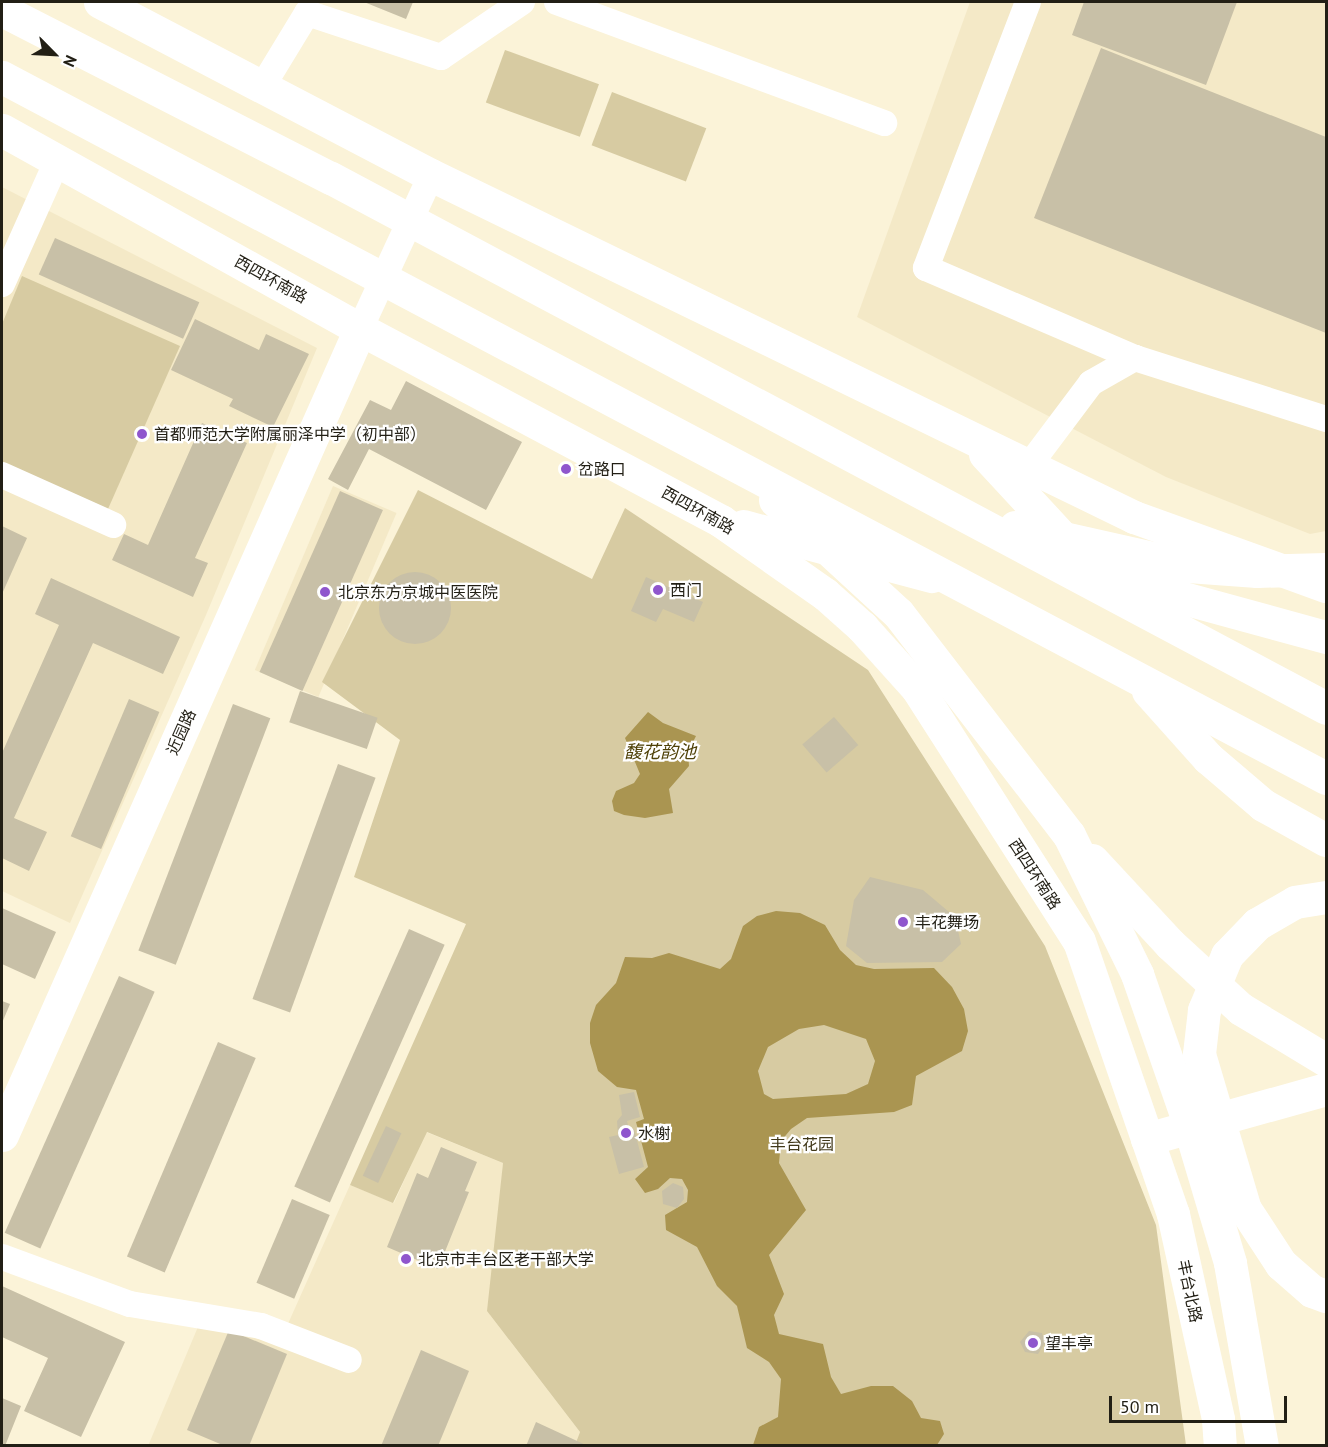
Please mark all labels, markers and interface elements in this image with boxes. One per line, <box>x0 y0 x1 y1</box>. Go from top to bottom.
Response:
north arrow <box>24 24 84 84</box>
text: N <box>59 52 82 70</box>
street label: 西四环南路 <box>231 251 311 307</box>
place label: 首都师范大学附属丽泽中学（初中部） <box>154 424 426 444</box>
marker: 首都师范大学附属丽泽中学（初中部） <box>135 427 149 441</box>
place label: 岔路口 <box>578 459 626 479</box>
marker: 岔路口 <box>559 462 573 476</box>
street label: 西四环南路 <box>658 482 738 538</box>
place label: 西门 <box>670 580 702 600</box>
place label: 北京东方京城中医医院 <box>338 582 498 602</box>
marker: 北京东方京城中医医院 <box>316 583 334 601</box>
marker: 西门 <box>651 583 665 597</box>
street label: 近园路 <box>162 706 200 758</box>
water label: 馥花韵池 <box>624 741 696 763</box>
street label: 西四环南路 <box>1005 835 1065 913</box>
place label: 丰花舞场 <box>915 912 979 932</box>
marker: 丰花舞场 <box>896 915 910 929</box>
place label: 水榭 <box>638 1123 670 1143</box>
marker: 水榭 <box>619 1126 633 1140</box>
park label: 丰台花园 <box>770 1134 834 1154</box>
place label: 北京市丰台区老干部大学 <box>418 1249 594 1269</box>
marker: 北京市丰台区老干部大学 <box>399 1252 413 1266</box>
street label: 丰台北路 <box>1174 1258 1206 1324</box>
place label: 望丰亭 <box>1045 1333 1093 1353</box>
marker: 望丰亭 <box>1026 1336 1040 1350</box>
scale bar <box>1112 1384 1290 1422</box>
text: 50 m <box>1120 1395 1159 1418</box>

